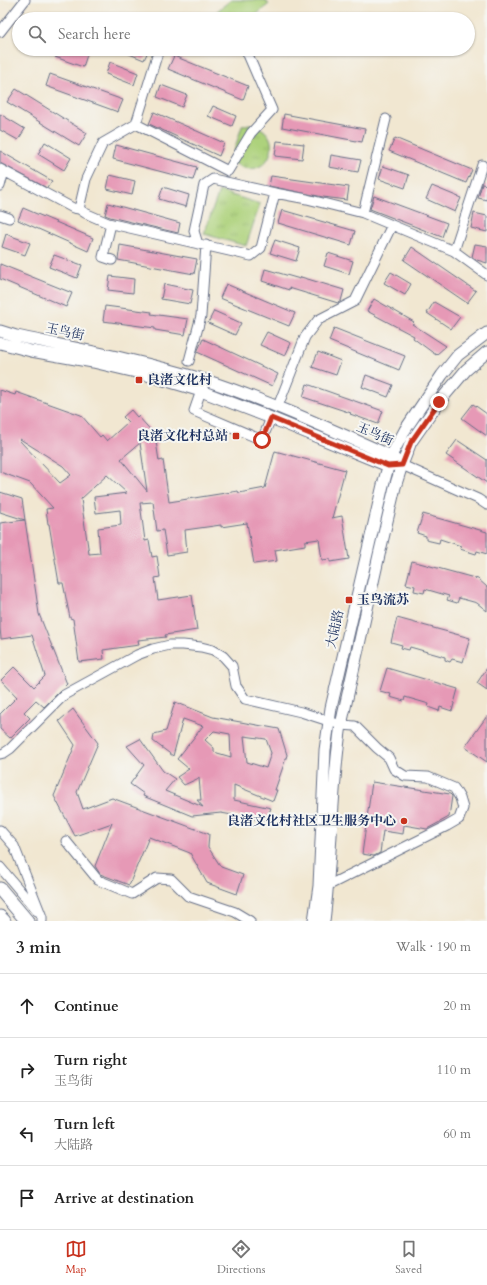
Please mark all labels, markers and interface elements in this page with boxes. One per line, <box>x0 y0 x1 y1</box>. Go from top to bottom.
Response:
search box <box>12 12 475 56</box>
icon: search <box>26 23 48 45</box>
text: Search here <box>58 24 131 44</box>
street label: 玉鸟街 <box>44 319 86 345</box>
place label: 良渚文化村 <box>147 371 212 389</box>
marker: 良渚文化村 <box>134 375 144 385</box>
route end <box>430 393 448 411</box>
street label: 玉鸟街 <box>354 418 396 450</box>
place label: 良渚文化村总站 <box>137 427 228 445</box>
marker: 良渚文化村总站 <box>231 431 241 441</box>
route start <box>253 431 271 449</box>
place label: 玉鸟流苏 <box>357 591 409 609</box>
marker: 玉鸟流苏 <box>344 595 354 605</box>
street label: 大陆路 <box>322 608 348 650</box>
place label: 良渚文化村社区卫生服务中心 <box>227 812 396 830</box>
marker: 良渚文化村社区卫生服务中心 <box>399 816 409 826</box>
text: 3 min <box>16 936 61 959</box>
text: Walk · 190 m <box>396 938 471 956</box>
icon: ahead <box>16 995 38 1017</box>
text: Continue <box>54 996 119 1016</box>
text: 20 m <box>443 997 471 1015</box>
text: Turn right <box>54 1050 127 1070</box>
icon: right <box>16 1059 38 1081</box>
text: 110 m <box>437 1061 471 1079</box>
text: 玉鸟街 <box>54 1072 93 1090</box>
text: Turn left <box>54 1114 115 1134</box>
icon: left <box>16 1123 38 1145</box>
text: 60 m <box>443 1125 471 1143</box>
text: 大陆路 <box>54 1136 93 1154</box>
icon: arrive <box>16 1187 38 1209</box>
text: Arrive at destination <box>54 1188 194 1208</box>
tab: Map <box>65 1238 87 1277</box>
tab: Directions <box>217 1238 265 1277</box>
tab: Saved <box>395 1238 422 1277</box>

